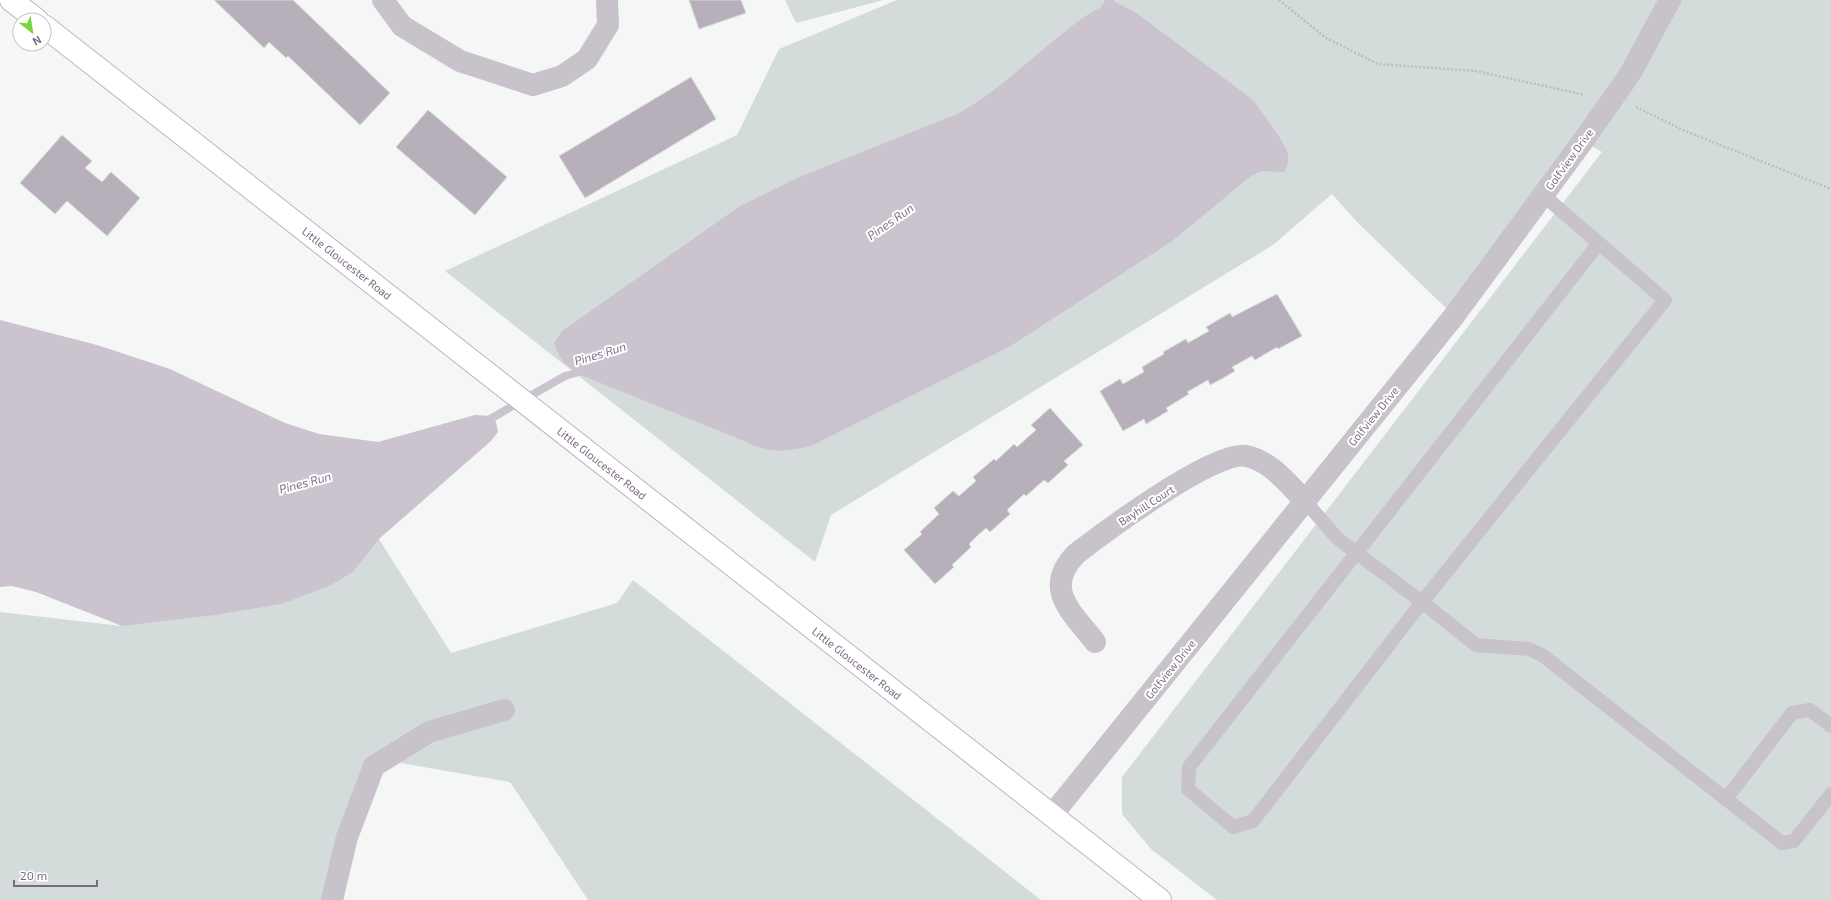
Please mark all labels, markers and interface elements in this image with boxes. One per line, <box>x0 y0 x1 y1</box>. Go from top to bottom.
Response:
north arrow <box>12 12 52 52</box>
text: N <box>31 33 44 49</box>
street label: Golfview Drive <box>1542 126 1596 192</box>
water label: Pines Run <box>864 200 916 242</box>
street label: Little Gloucester Road <box>300 224 394 302</box>
water label: Pines Run <box>572 338 628 367</box>
street label: Golfview Drive <box>1345 384 1401 448</box>
street label: Little Gloucester Road <box>555 424 649 502</box>
water label: Pines Run <box>277 468 333 496</box>
street label: Bayhill Court <box>1116 482 1176 528</box>
street label: Little Gloucester Road <box>810 624 904 702</box>
street label: Golfview Drive <box>1142 637 1198 701</box>
scale bar <box>14 862 97 888</box>
text: 20 m <box>20 868 47 882</box>

